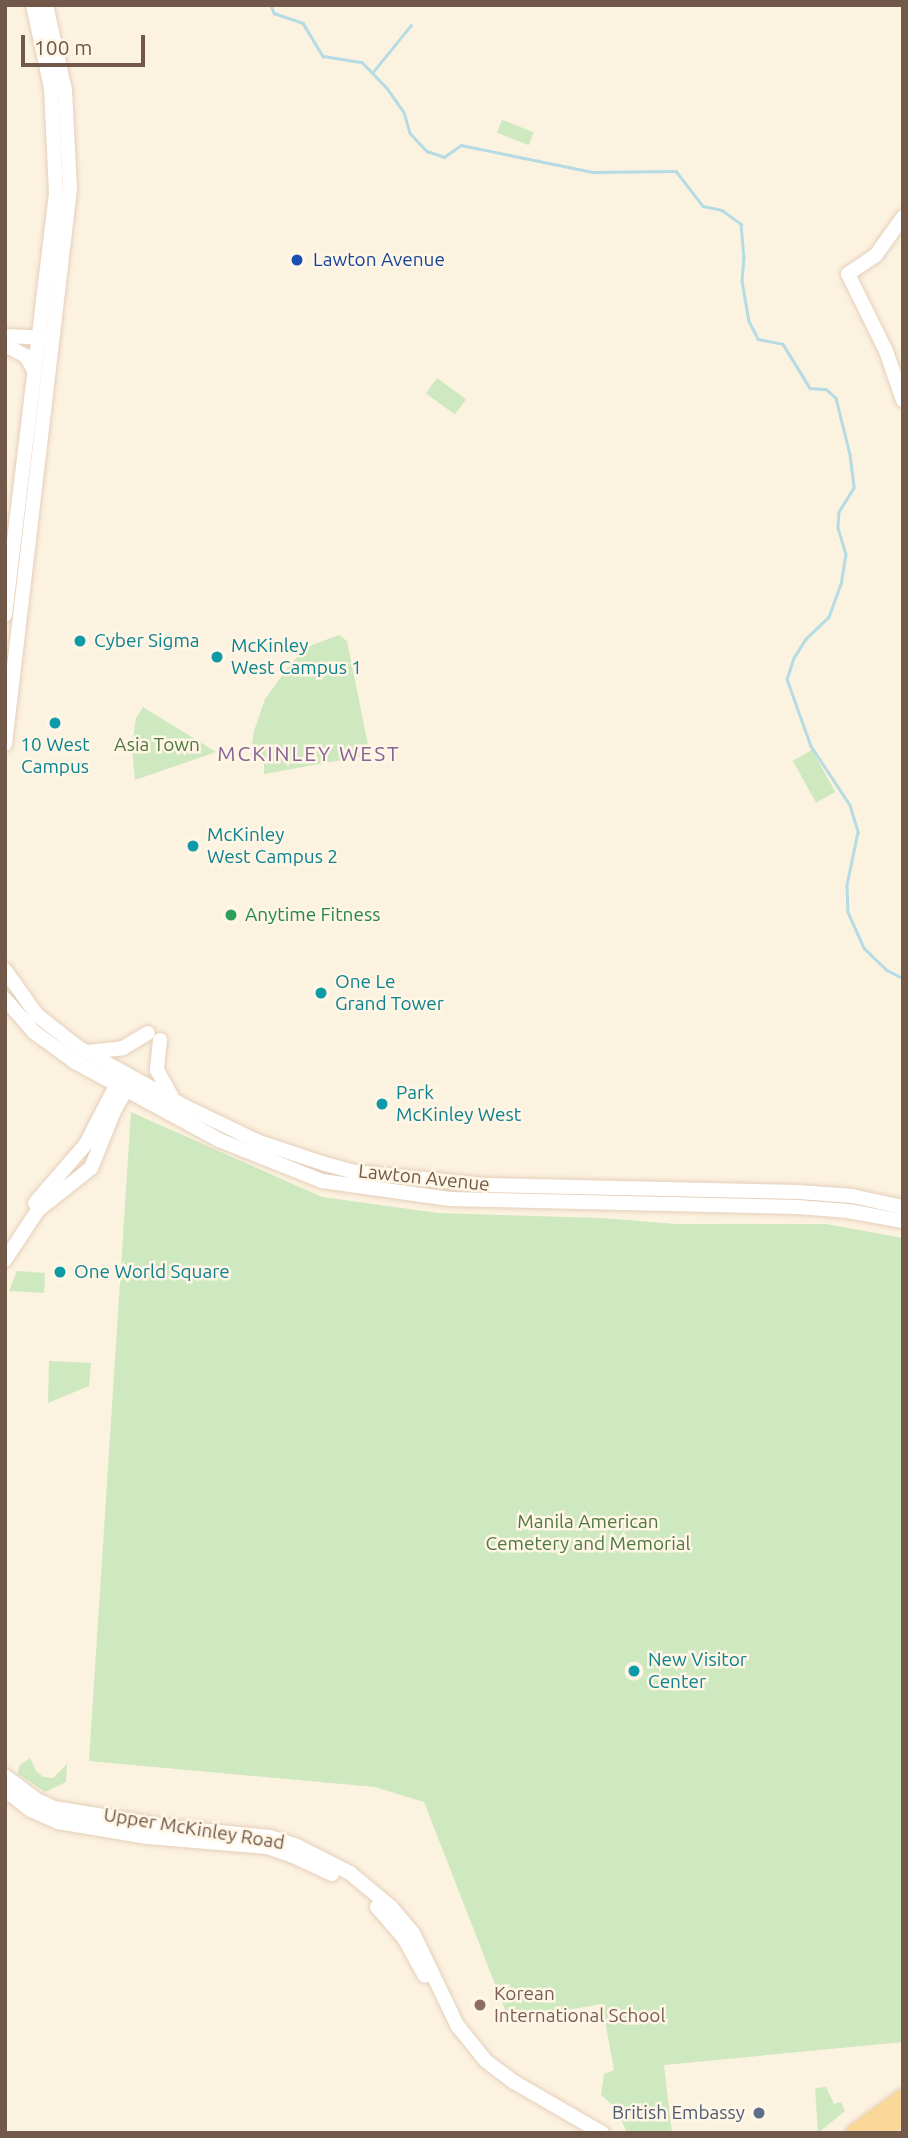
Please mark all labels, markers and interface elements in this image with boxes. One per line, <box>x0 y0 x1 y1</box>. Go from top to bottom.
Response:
scale bar <box>24 21 149 65</box>
text: 100 m <box>34 35 92 59</box>
place label: Lawton Avenue <box>313 249 445 271</box>
marker: Lawton Avenue <box>287 250 307 270</box>
place label: Cyber Sigma <box>94 630 200 652</box>
marker: Cyber Sigma <box>72 633 88 649</box>
place label: McKinley West Campus 1 <box>231 635 362 679</box>
marker: McKinley West Campus 1 <box>209 649 225 665</box>
marker: 10 West Campus <box>47 715 63 731</box>
place label: 10 West Campus <box>20 734 90 778</box>
park label: Asia Town <box>114 734 200 756</box>
district label: MCKINLEY WEST <box>219 740 399 766</box>
place label: McKinley West Campus 2 <box>207 824 338 868</box>
marker: McKinley West Campus 2 <box>185 838 201 854</box>
place label: Anytime Fitness <box>245 904 380 926</box>
marker: Anytime Fitness <box>223 907 239 923</box>
place label: One Le Grand Tower <box>335 971 444 1015</box>
marker: One Le Grand Tower <box>313 985 329 1001</box>
place label: Park McKinley West <box>396 1082 521 1126</box>
marker: Park McKinley West <box>374 1096 390 1112</box>
street label: Lawton Avenue <box>357 1160 491 1196</box>
place label: One World Square <box>74 1261 230 1283</box>
marker: One World Square <box>52 1264 68 1280</box>
park label: Manila American Cemetery and Memorial <box>485 1511 691 1555</box>
place label: New Visitor Center <box>648 1649 747 1693</box>
marker: New Visitor Center <box>626 1663 642 1679</box>
street label: Upper McKinley Road <box>102 1803 286 1855</box>
place label: Korean International School <box>494 1983 665 2027</box>
marker: Korean International School <box>472 1997 488 2013</box>
place label: British Embassy <box>612 2102 745 2124</box>
marker: British Embassy <box>751 2105 767 2121</box>

